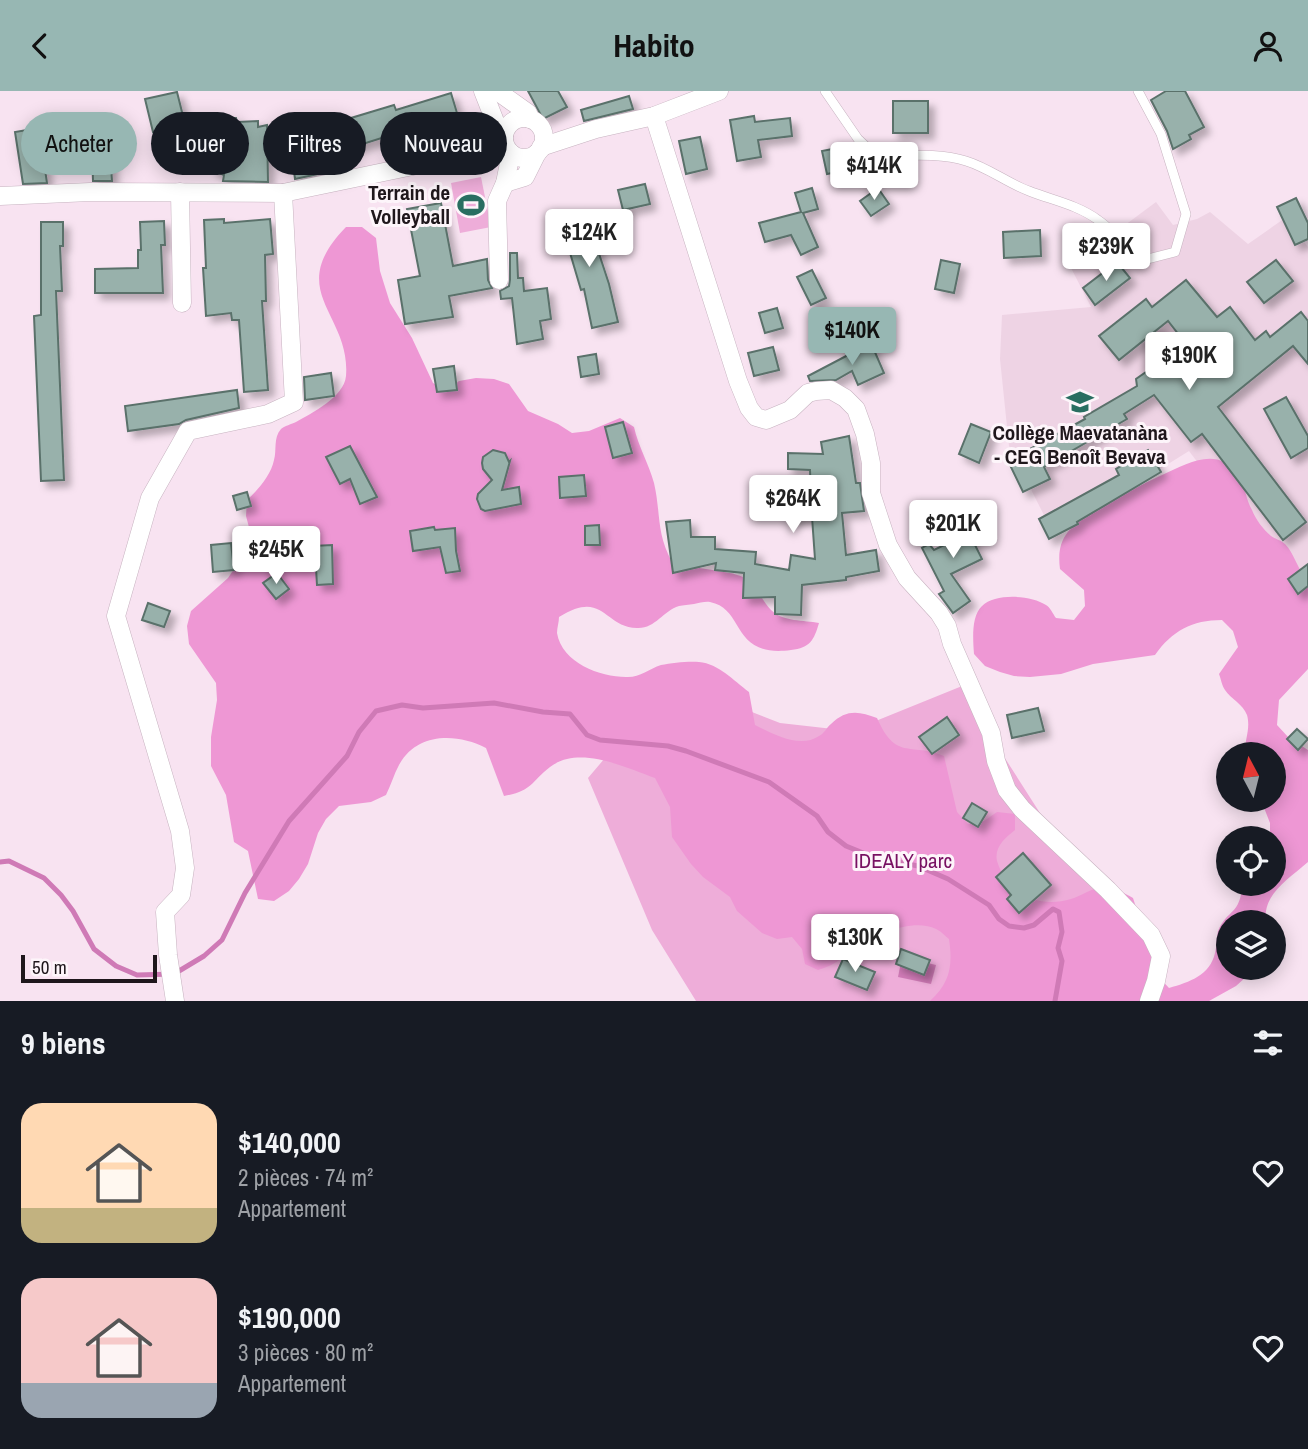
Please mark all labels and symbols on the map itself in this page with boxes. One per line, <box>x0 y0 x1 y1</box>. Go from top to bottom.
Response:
pin: $414K <box>825 143 923 202</box>
place label: Terrain de Volleyball <box>368 178 450 231</box>
sports icon: Terrain de Volleyball <box>456 190 486 220</box>
pin: $124K <box>540 209 638 269</box>
pin: $239K <box>1057 223 1155 283</box>
pin: $140K <box>803 307 901 367</box>
pin: $190K <box>1140 333 1238 392</box>
school or university icon: Collège Maevatanàna - CEG Benoît Bevava <box>1065 387 1095 417</box>
place label: Collège Maevatanàna - CEG Benoît Bevava <box>992 418 1168 471</box>
pin: $264K <box>744 475 842 535</box>
pin: $201K <box>904 501 1002 560</box>
pin: $245K <box>227 526 325 586</box>
north arrow <box>1216 742 1286 812</box>
park label: IDEALY parc <box>854 846 952 875</box>
pin: $130K <box>806 915 904 974</box>
scale bar <box>21 952 158 984</box>

